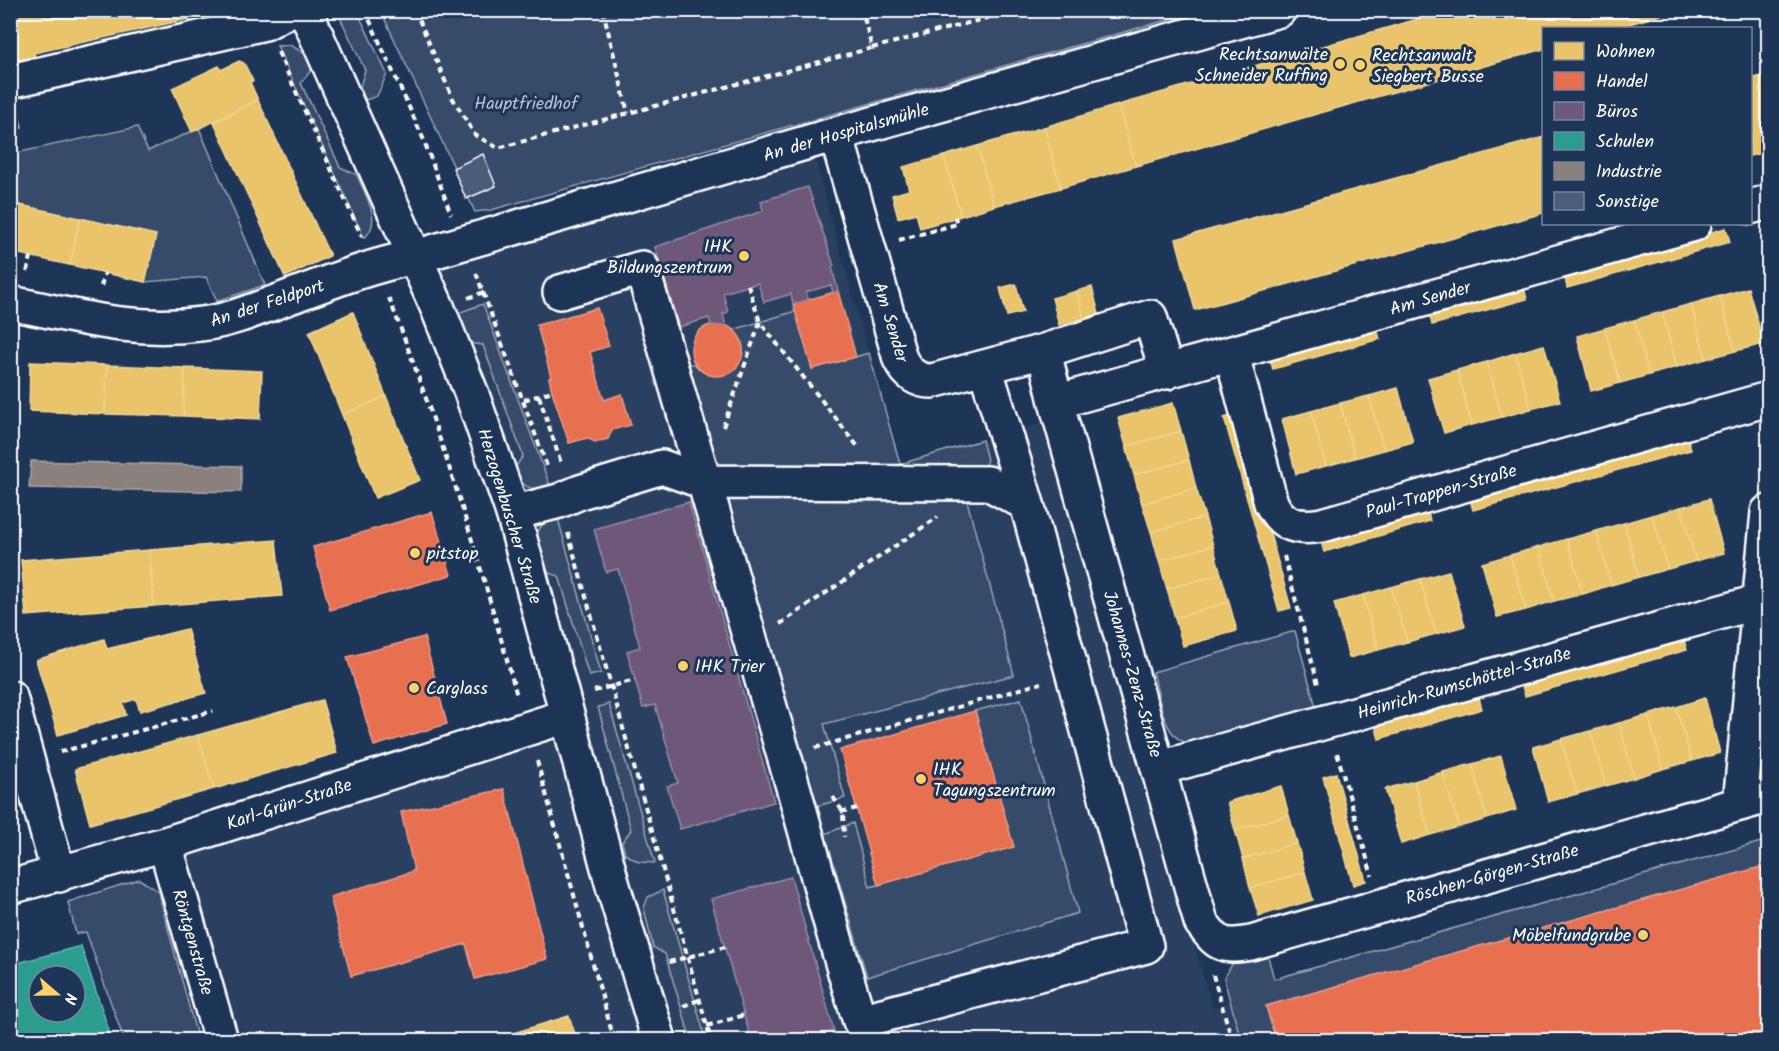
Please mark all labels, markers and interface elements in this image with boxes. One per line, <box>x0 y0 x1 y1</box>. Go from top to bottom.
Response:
legend <box>1542 27 1752 225</box>
text: Wohnen <box>1596 38 1655 67</box>
place label: Rechtsanwälte Schneider Ruffing <box>1195 41 1328 91</box>
place label: Rechtsanwalt Siegbert Busse <box>1372 42 1484 92</box>
marker: Rechtsanwälte Schneider Ruffing <box>1333 57 1347 71</box>
marker: Rechtsanwalt Siegbert Busse <box>1353 58 1367 72</box>
text: Handel <box>1596 68 1648 97</box>
park label: Hauptfriedhof <box>474 90 580 119</box>
street label: An der Hospitalsmühle <box>760 96 933 171</box>
text: Büros <box>1596 98 1638 127</box>
text: Schulen <box>1596 128 1654 157</box>
text: Industrie <box>1596 158 1662 187</box>
text: Sonstige <box>1596 188 1659 217</box>
place label: IHK Bildungszentrum <box>607 233 732 283</box>
marker: IHK Bildungszentrum <box>737 249 751 263</box>
street label: An der Feldport <box>207 272 329 337</box>
street label: Am Sender <box>1387 274 1475 325</box>
street label: Am Sender <box>864 279 916 367</box>
street label: Herzogenbuscher Straße <box>468 425 549 608</box>
street label: Paul-Trappen-Straße <box>1362 457 1521 528</box>
place label: pitstop <box>426 540 479 569</box>
marker: pitstop <box>408 546 422 560</box>
street label: Johannes-Zenz-Straße <box>1094 588 1169 761</box>
street label: Heinrich-Rumschöttel-Straße <box>1354 640 1575 729</box>
place label: IHK Trier <box>695 653 765 682</box>
marker: IHK Trier <box>676 659 690 673</box>
place label: Carglass <box>426 675 488 704</box>
marker: Carglass <box>407 681 421 695</box>
place label: IHK Tagungszentrum <box>933 756 1056 806</box>
street label: Karl-Grün-Straße <box>223 771 356 839</box>
marker: IHK Tagungszentrum <box>914 772 928 786</box>
street label: Röschen-Görgen-Straße <box>1402 837 1582 914</box>
street label: Röntgenstraße <box>163 886 221 999</box>
place label: Möbelfundgrube <box>1512 922 1631 951</box>
marker: Möbelfundgrube <box>1636 928 1650 942</box>
north arrow <box>27 964 87 1024</box>
text: N <box>56 990 83 1008</box>

